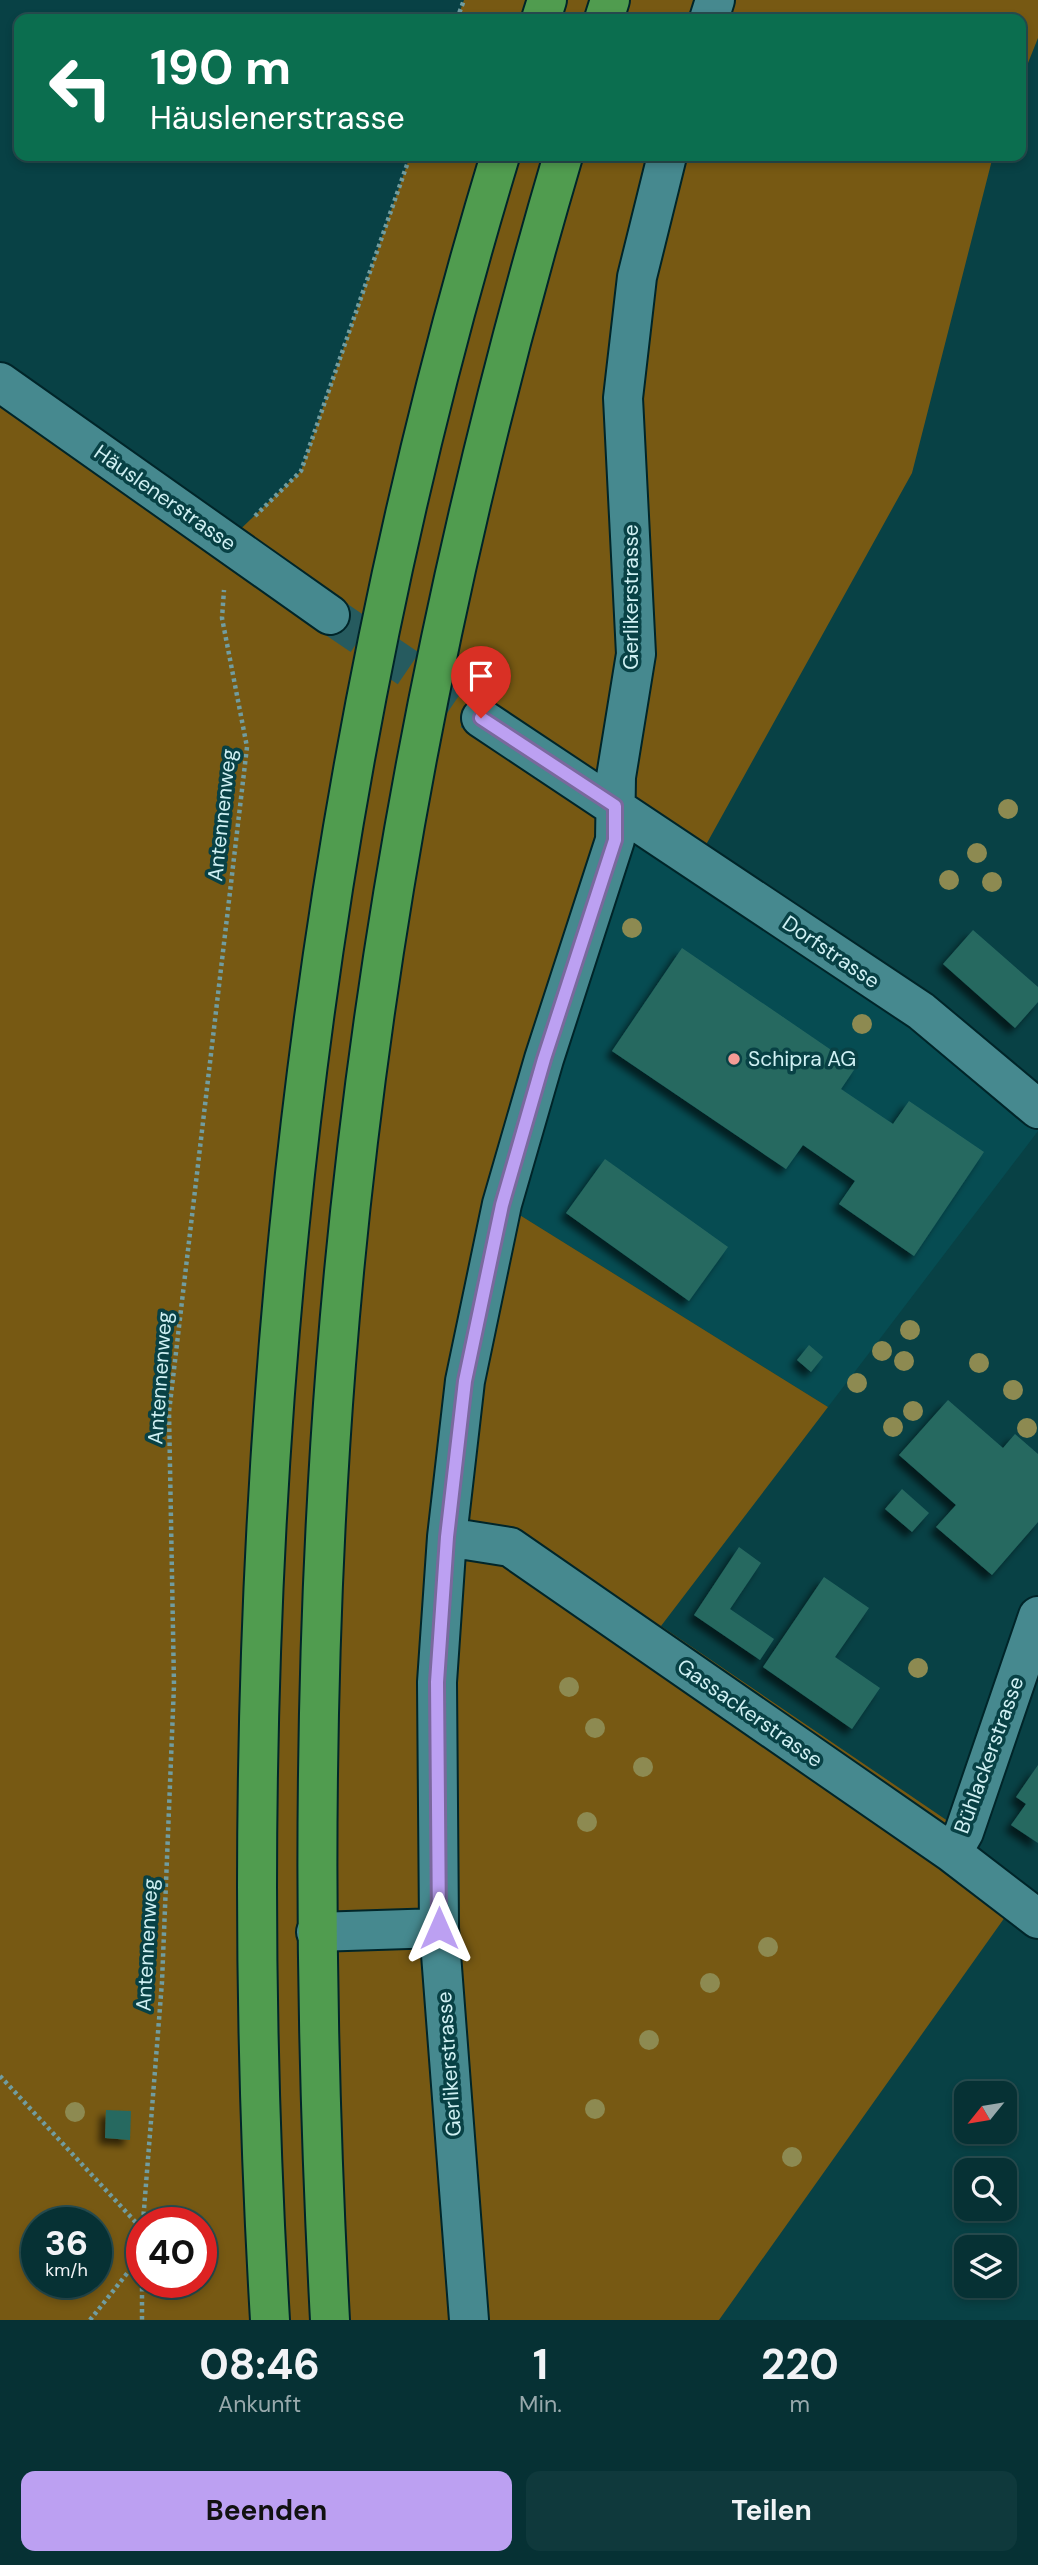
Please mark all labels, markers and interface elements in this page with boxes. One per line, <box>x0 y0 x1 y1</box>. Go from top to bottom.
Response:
text: 190 m <box>150 35 291 99</box>
icon: left <box>35 42 126 133</box>
text: Häuslenerstrasse <box>150 97 405 139</box>
street label: Häuslenerstrasse <box>88 439 242 557</box>
street label: Gerlikerstrasse <box>617 524 645 670</box>
pin <box>451 646 511 718</box>
icon: arrive <box>462 657 500 695</box>
street label: Antennenweg <box>201 747 243 883</box>
street label: Dorfstrasse <box>777 909 885 995</box>
place label: Schipra AG <box>748 1045 856 1073</box>
marker: Schipra AG <box>726 1051 742 1067</box>
street label: Antennenweg <box>141 1310 179 1445</box>
street label: Gassackerstrasse <box>672 1652 828 1774</box>
street label: Bühlackerstrasse <box>948 1673 1030 1837</box>
street label: Antennenweg <box>130 1878 164 2012</box>
position arrow <box>402 1891 476 1965</box>
street label: Gerlikerstrasse <box>430 1990 468 2137</box>
north arrow <box>954 2081 1017 2144</box>
map controls <box>954 2081 1017 2298</box>
button: search <box>954 2158 1017 2221</box>
speed limit sign: 40 <box>126 2207 217 2298</box>
text: 36 <box>45 2220 88 2266</box>
button: layers <box>954 2235 1017 2298</box>
text: km/h <box>45 2258 88 2282</box>
text: 08:46 <box>199 2337 320 2392</box>
text: 1 <box>533 2337 548 2392</box>
text: 220 <box>761 2337 839 2392</box>
text: Ankunft <box>218 2389 301 2419</box>
text: Min. <box>519 2389 562 2419</box>
text: m <box>790 2389 810 2419</box>
button: Beenden <box>21 2471 512 2551</box>
button: Teilen <box>526 2471 1017 2551</box>

